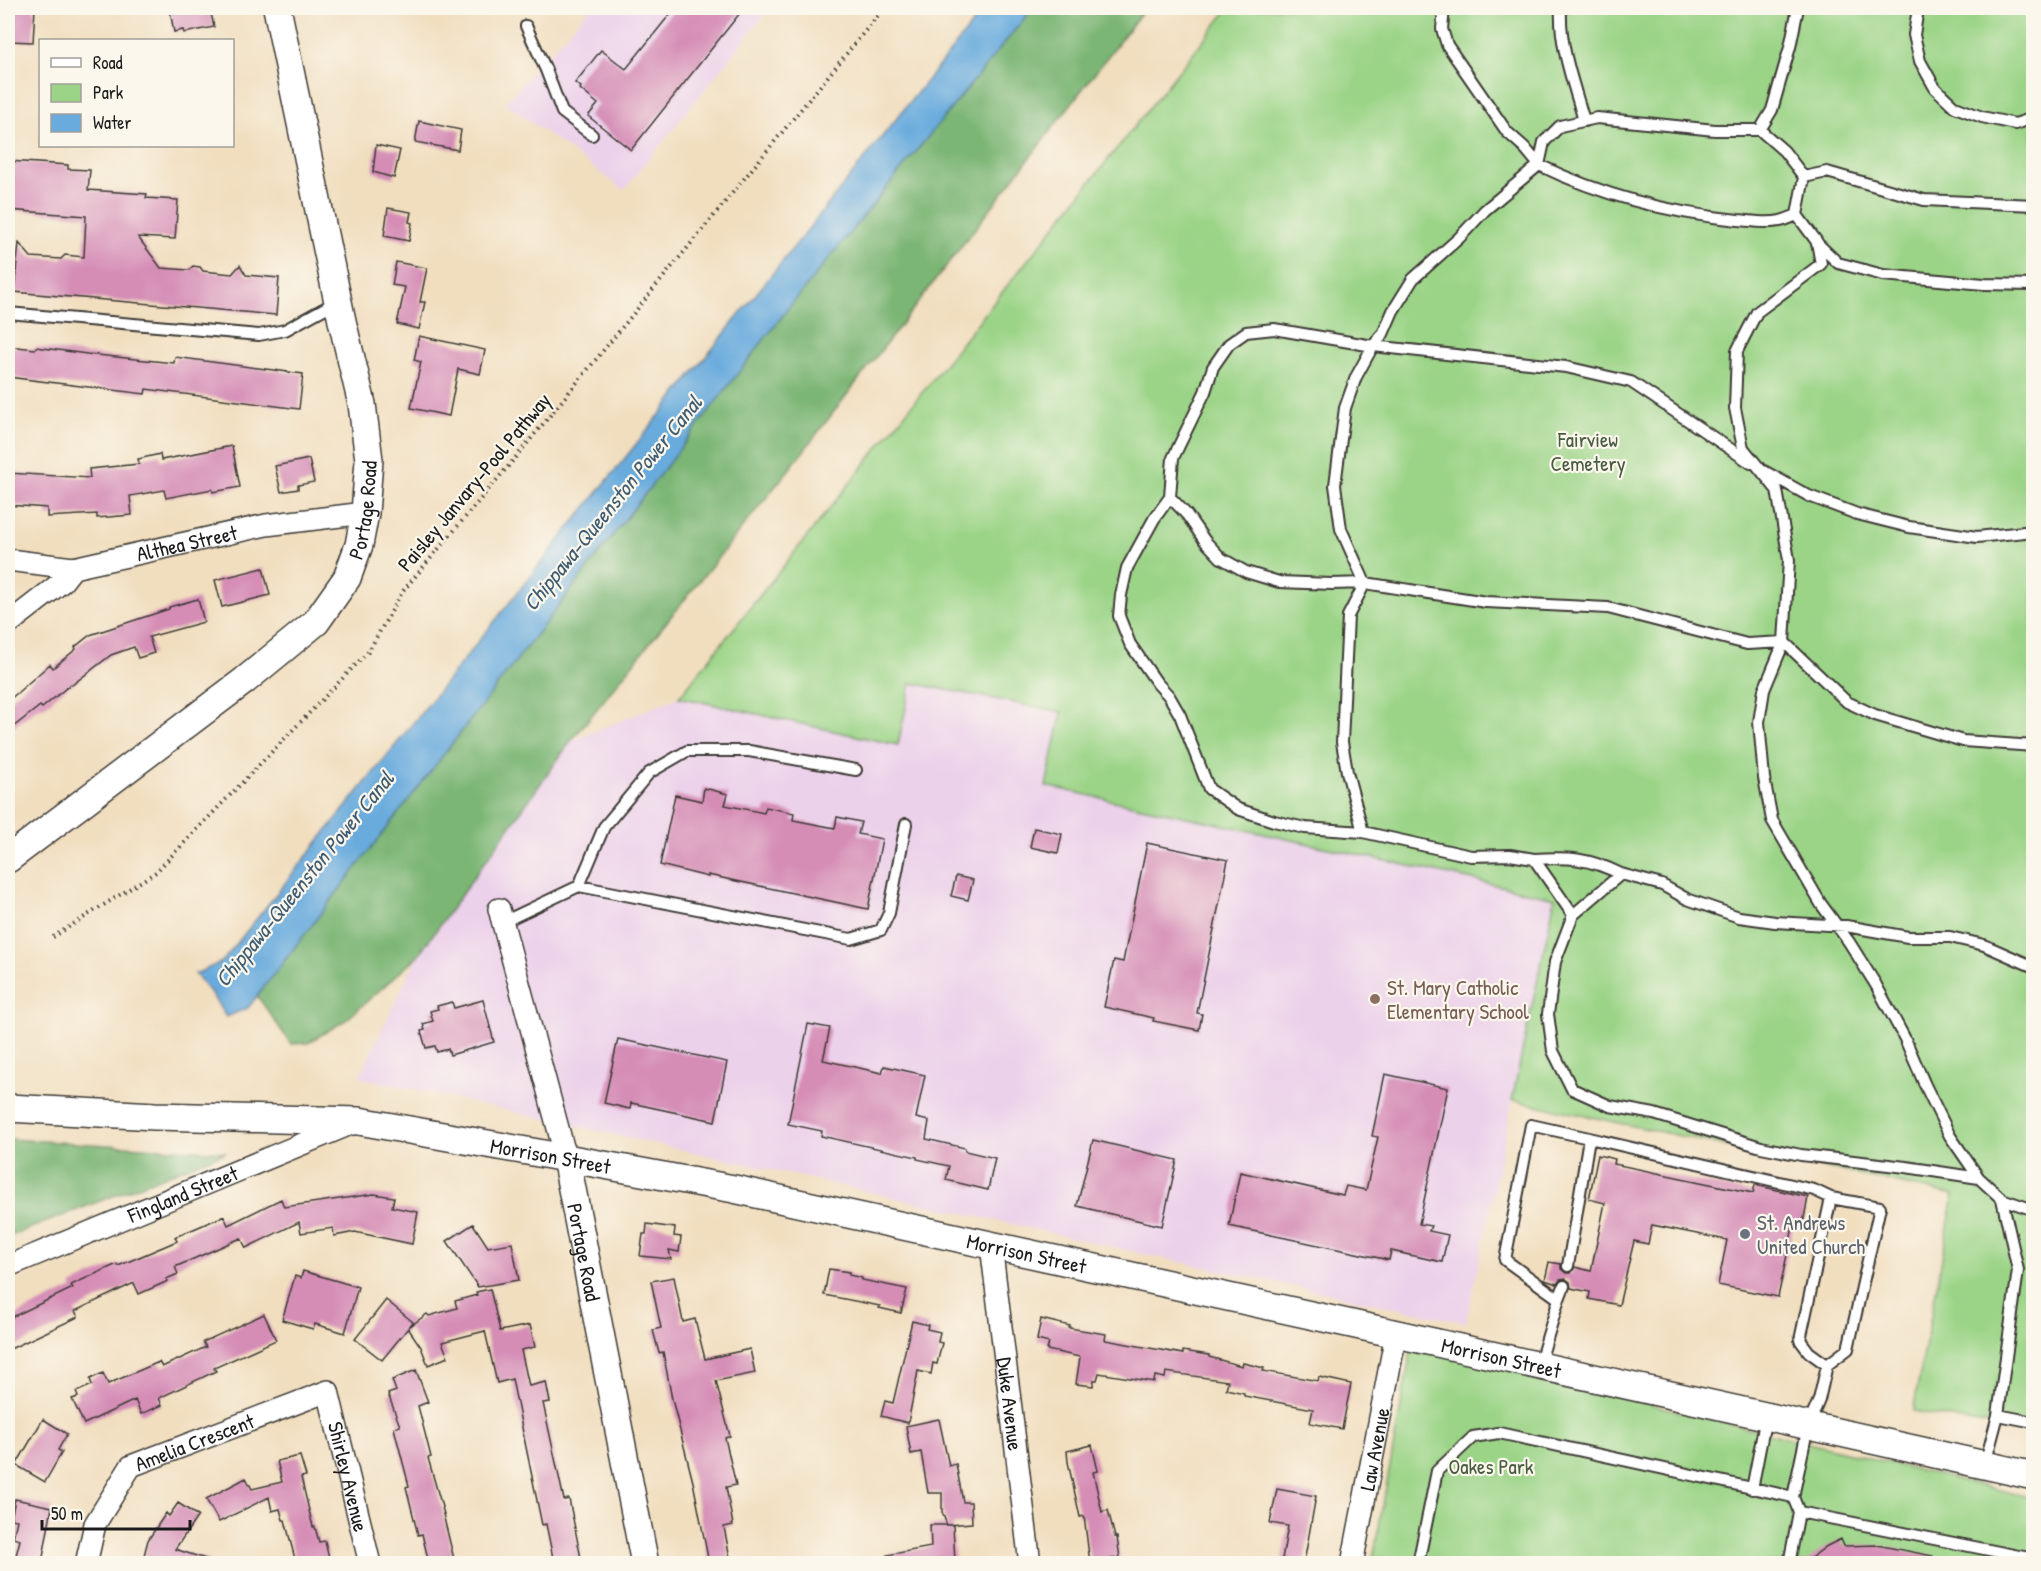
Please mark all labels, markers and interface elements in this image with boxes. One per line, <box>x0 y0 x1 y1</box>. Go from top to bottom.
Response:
legend <box>39 39 234 147</box>
text: Road <box>93 50 123 75</box>
text: Park <box>93 80 124 105</box>
text: Water <box>93 110 131 135</box>
street label: Paisley Janvary-Pool Pathway <box>391 386 558 578</box>
water label: Chippawa-Queenston Power Canal <box>516 388 709 617</box>
park label: Fairview Cemetery <box>1550 425 1626 478</box>
street label: Portage Road <box>341 460 383 563</box>
street label: Althea Street <box>134 517 241 568</box>
water label: Chippawa-Queenston Power Canal <box>208 764 401 993</box>
place label: St. Mary Catholic Elementary School <box>1387 973 1529 1026</box>
marker: St. Mary Catholic Elementary School <box>1368 992 1382 1006</box>
street label: Morrison Street <box>488 1130 614 1181</box>
street label: Fingland Street <box>122 1158 243 1230</box>
street label: Portage Road <box>561 1201 608 1304</box>
place label: St. Andrews United Church <box>1757 1208 1865 1261</box>
street label: Morrison Street <box>964 1226 1090 1280</box>
marker: St. Andrews United Church <box>1738 1227 1752 1241</box>
street label: Morrison Street <box>1439 1330 1565 1385</box>
street label: Duke Avenue <box>990 1356 1030 1452</box>
street label: Law Avenue <box>1352 1405 1396 1493</box>
street label: Amelia Crescent <box>130 1406 259 1478</box>
street label: Shirley Avenue <box>321 1418 376 1534</box>
park label: Oakes Park <box>1448 1452 1534 1481</box>
scale bar <box>42 1493 190 1531</box>
text: 50 m <box>51 1501 83 1526</box>

